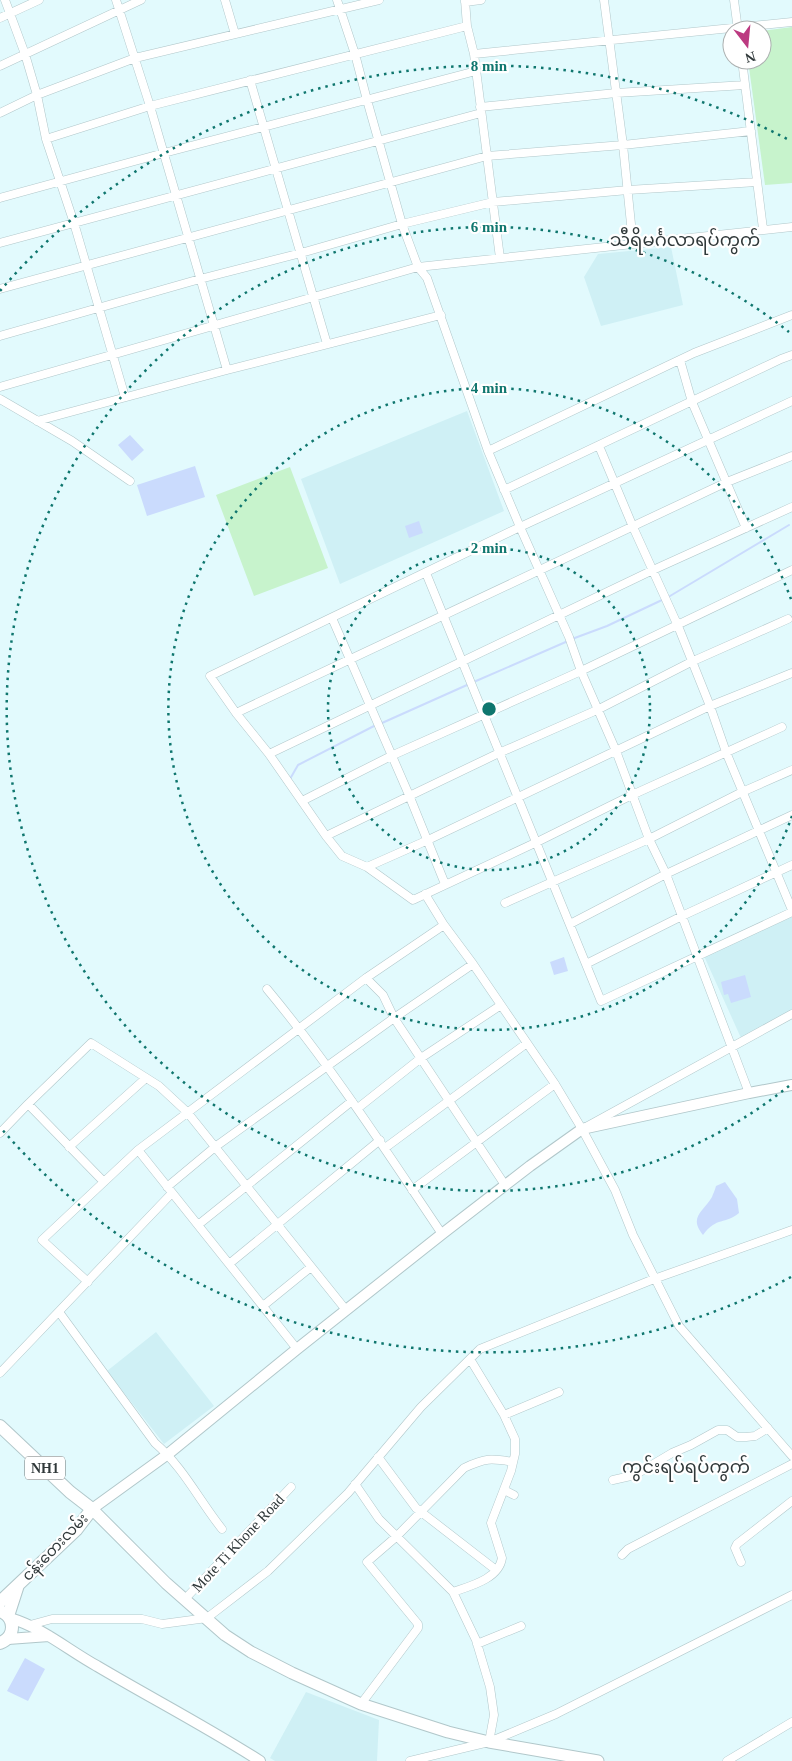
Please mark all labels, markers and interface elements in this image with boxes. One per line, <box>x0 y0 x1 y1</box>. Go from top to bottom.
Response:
north arrow <box>722 20 772 70</box>
text: N <box>744 48 757 66</box>
text: 8 min <box>471 58 508 74</box>
text: 6 min <box>471 219 508 235</box>
district label: သီရိမင်္ဂလာရပ်ကွက် <box>610 226 760 255</box>
text: 4 min <box>471 380 508 396</box>
text: 2 min <box>471 540 508 556</box>
centre of rings <box>480 700 498 718</box>
district label: ကွင်းရပ်ရပ်ကွက် <box>622 1454 750 1482</box>
road number: NH1 <box>25 1456 65 1480</box>
street label: Mote Ti Khone Road <box>189 1491 288 1595</box>
street label: ငန်းတေးလမ်း <box>18 1509 94 1587</box>

